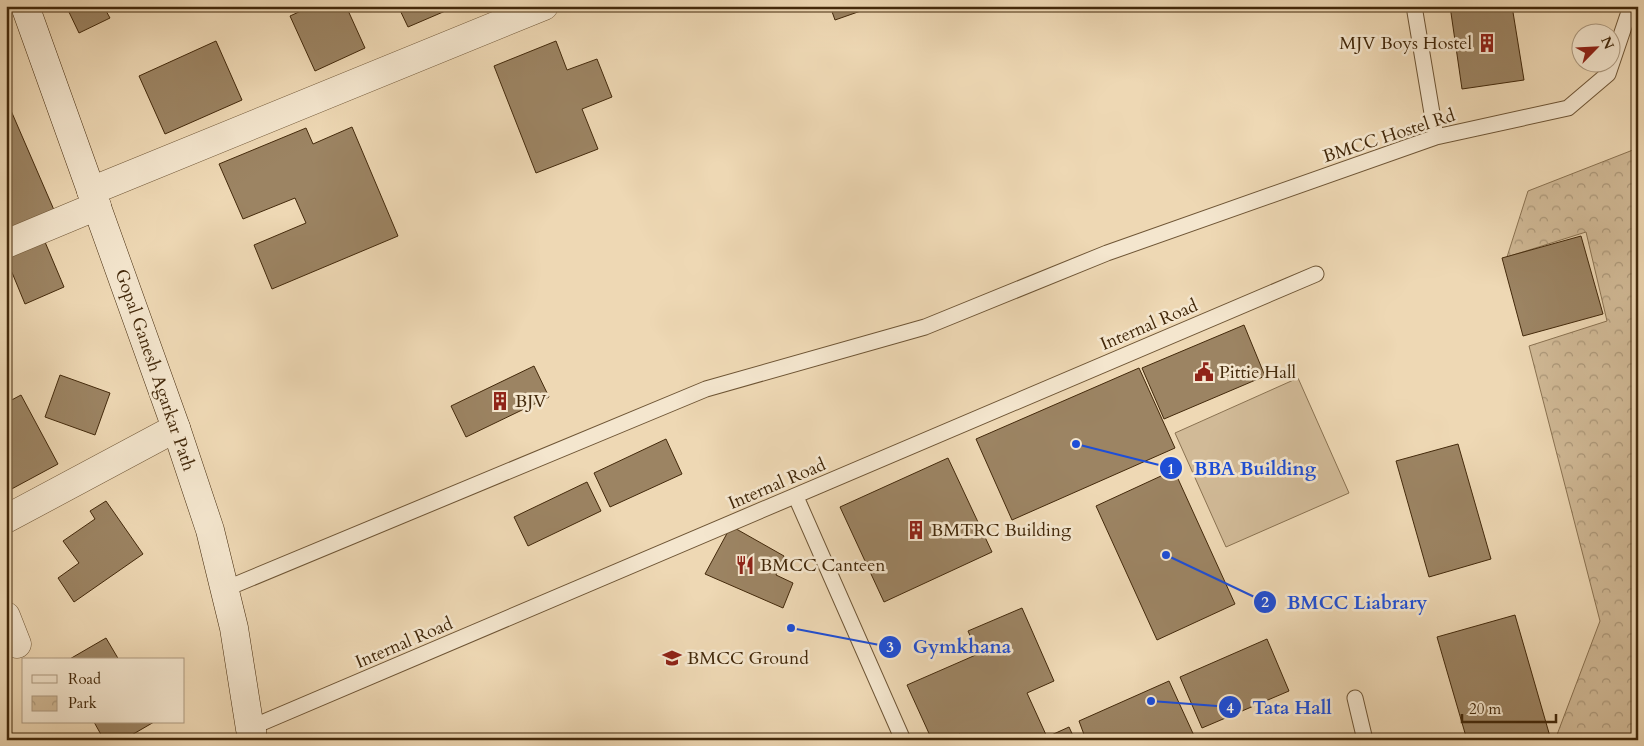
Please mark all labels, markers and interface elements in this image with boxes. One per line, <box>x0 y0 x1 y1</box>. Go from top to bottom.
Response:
north arrow <box>1572 22 1622 72</box>
place label: MJV Boys Hostel <box>1339 31 1472 56</box>
building icon: MJV Boys Hostel <box>1476 32 1498 54</box>
text: N <box>1596 33 1619 52</box>
street label: BMCC Hostel Rd <box>1320 103 1459 169</box>
street label: Gopal Ganesh Agarkar Path <box>109 266 201 474</box>
street label: Internal Road <box>1096 293 1202 357</box>
place label: Pittie Hall <box>1219 360 1297 385</box>
public building icon: Pittie Hall <box>1193 361 1215 383</box>
place label: BJV <box>515 389 547 414</box>
building icon: BJV <box>489 390 511 412</box>
callout: BBA Building <box>1159 451 1326 485</box>
street label: Internal Road <box>724 452 830 516</box>
text: BBA Building <box>1194 456 1317 482</box>
text: 1 <box>1167 459 1175 479</box>
place label: BMTRC Building <box>931 518 1072 543</box>
building icon: BMTRC Building <box>905 519 927 541</box>
place label: BMCC Canteen <box>760 553 886 578</box>
restaurant icon: BMCC Canteen <box>734 554 756 576</box>
callout: BMCC Liabrary <box>1252 585 1438 619</box>
text: BMCC Liabrary <box>1287 590 1428 616</box>
text: 2 <box>1261 592 1269 612</box>
street label: Internal Road <box>351 611 457 675</box>
callout: Gymkhana <box>878 630 1021 664</box>
text: Gymkhana <box>913 634 1012 660</box>
text: 3 <box>886 637 894 657</box>
place label: BMCC Ground <box>687 646 809 671</box>
school or university icon: BMCC Ground <box>661 647 683 669</box>
legend <box>22 658 185 724</box>
text: Road <box>68 669 101 689</box>
callout: Tata Hall <box>1217 690 1342 724</box>
scale bar <box>1462 691 1555 723</box>
text: Park <box>68 693 97 713</box>
text: Tata Hall <box>1252 695 1332 721</box>
text: 4 <box>1226 698 1234 718</box>
text: 20 m <box>1469 699 1501 719</box>

